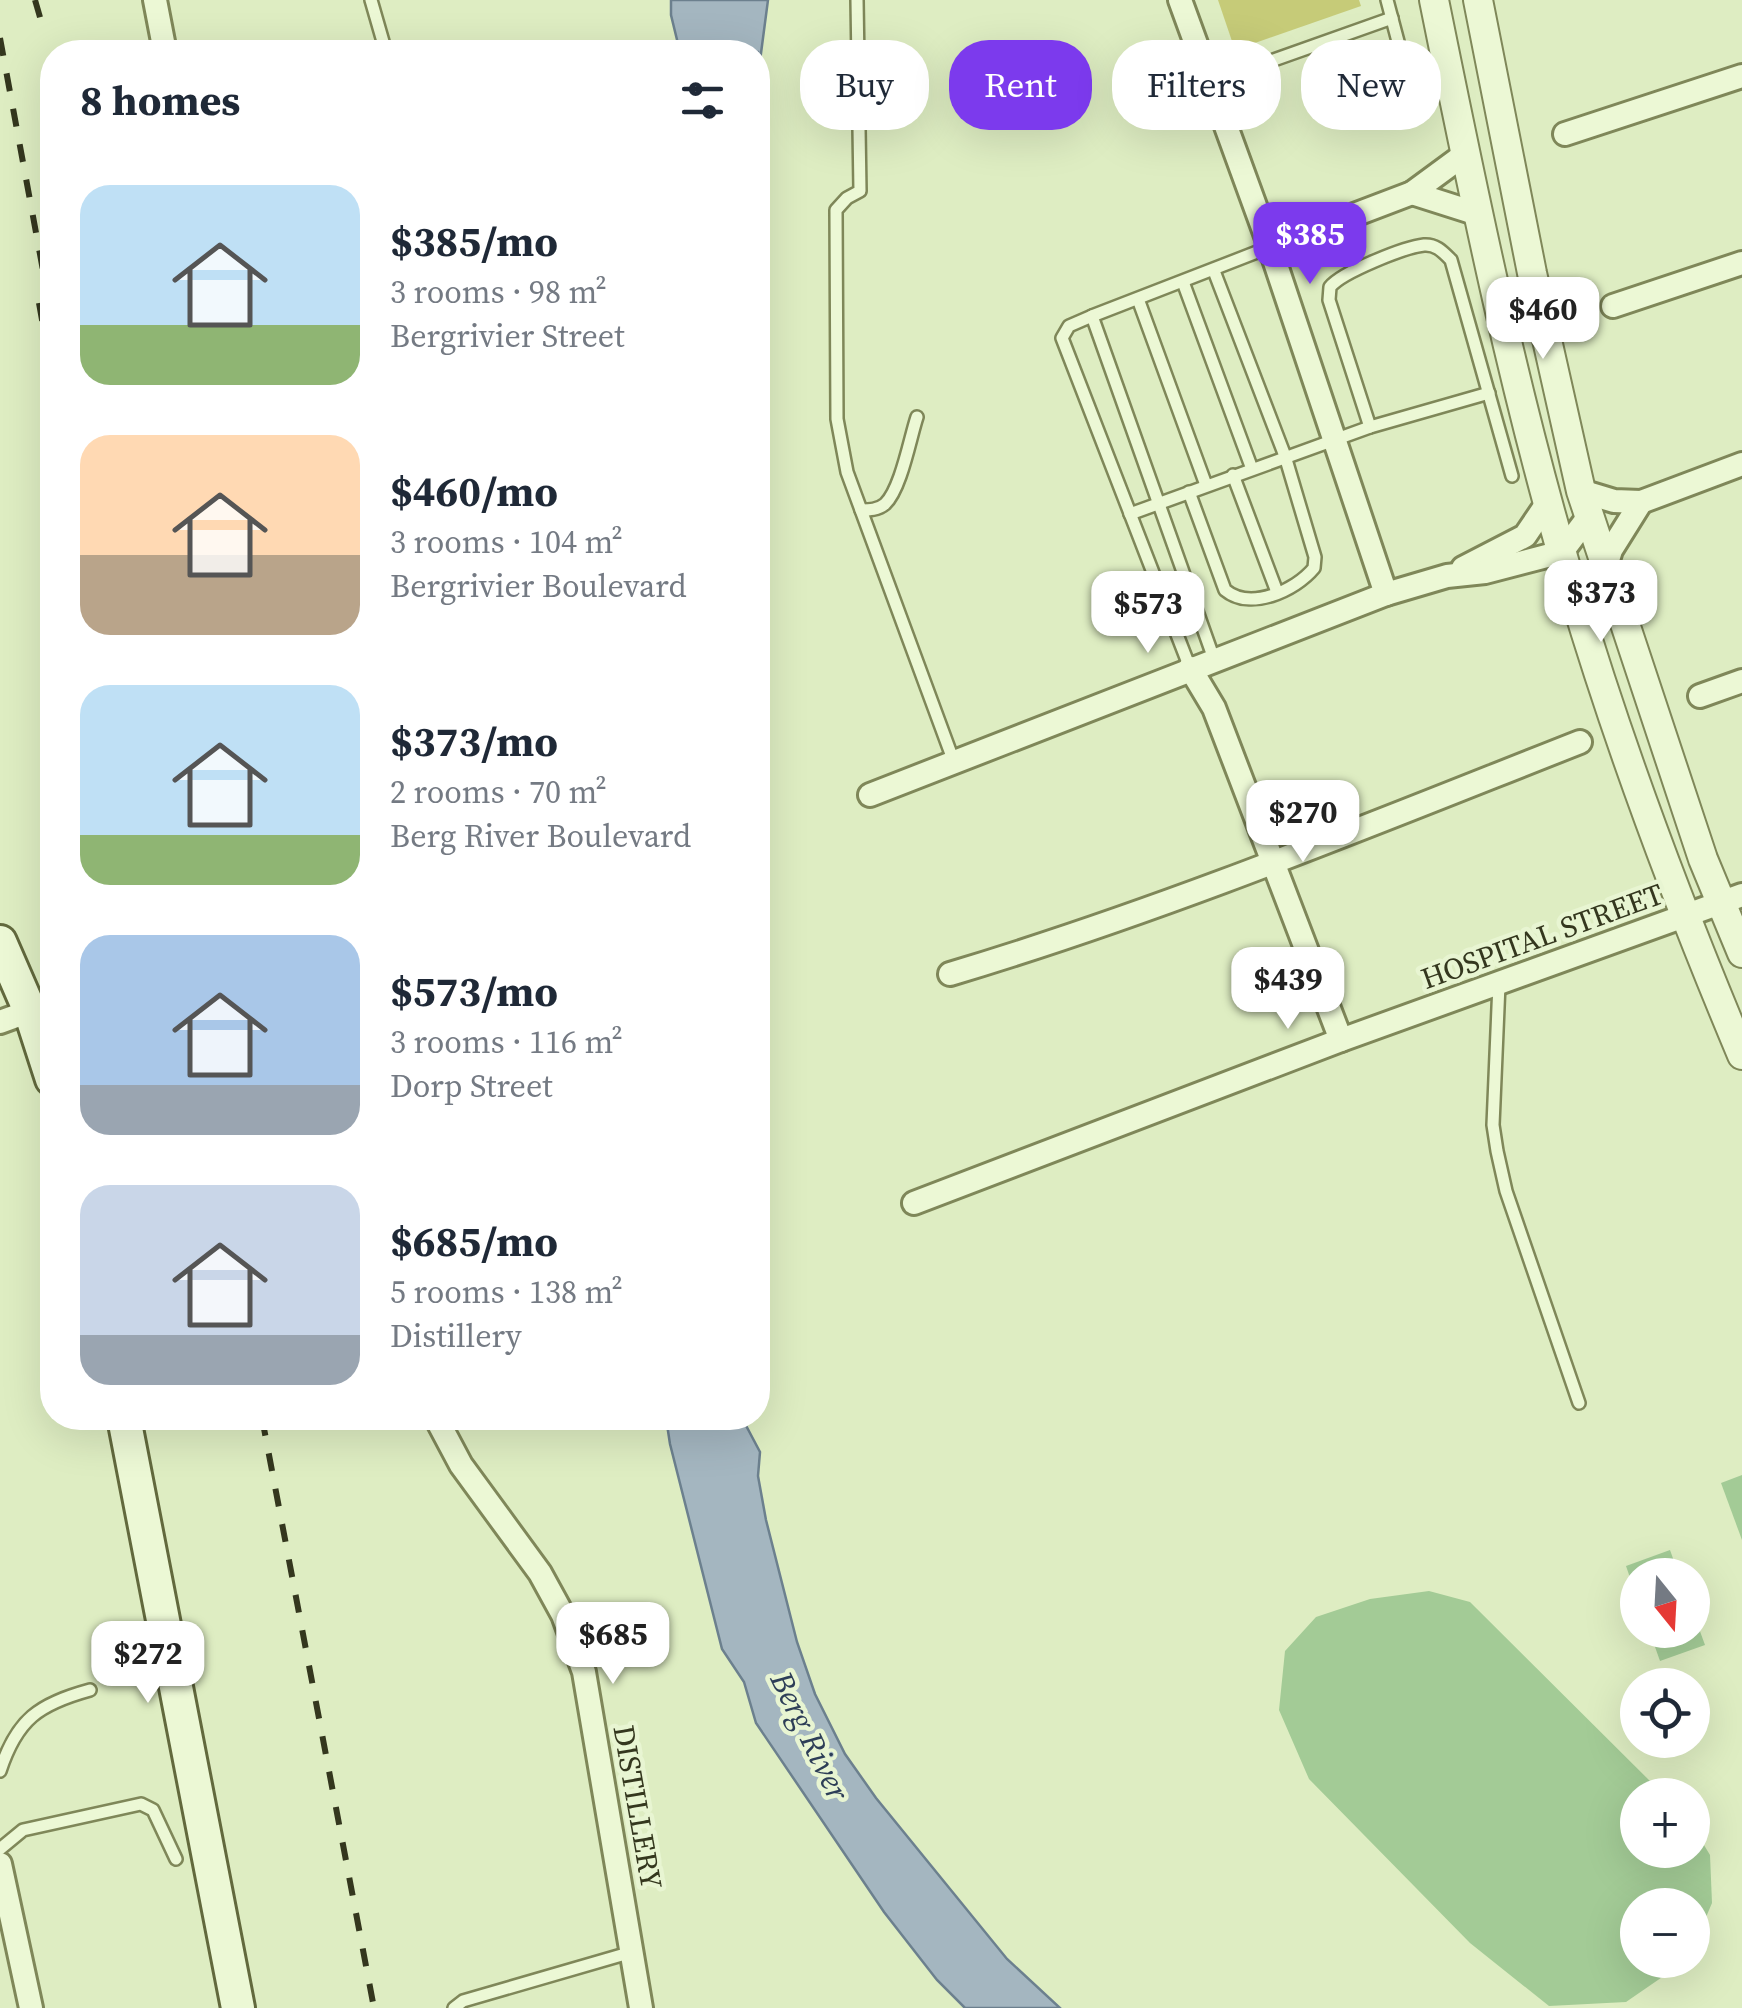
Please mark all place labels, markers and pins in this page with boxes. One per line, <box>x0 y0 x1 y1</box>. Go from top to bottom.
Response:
pin: $385 <box>1251 202 1369 287</box>
pin: $460 <box>1484 277 1602 362</box>
pin: $373 <box>1542 560 1660 645</box>
pin: $573 <box>1089 571 1207 656</box>
pin: $270 <box>1244 780 1362 865</box>
pin: $439 <box>1229 947 1347 1032</box>
pin: $685 <box>554 1602 672 1687</box>
pin: $272 <box>89 1621 207 1706</box>

